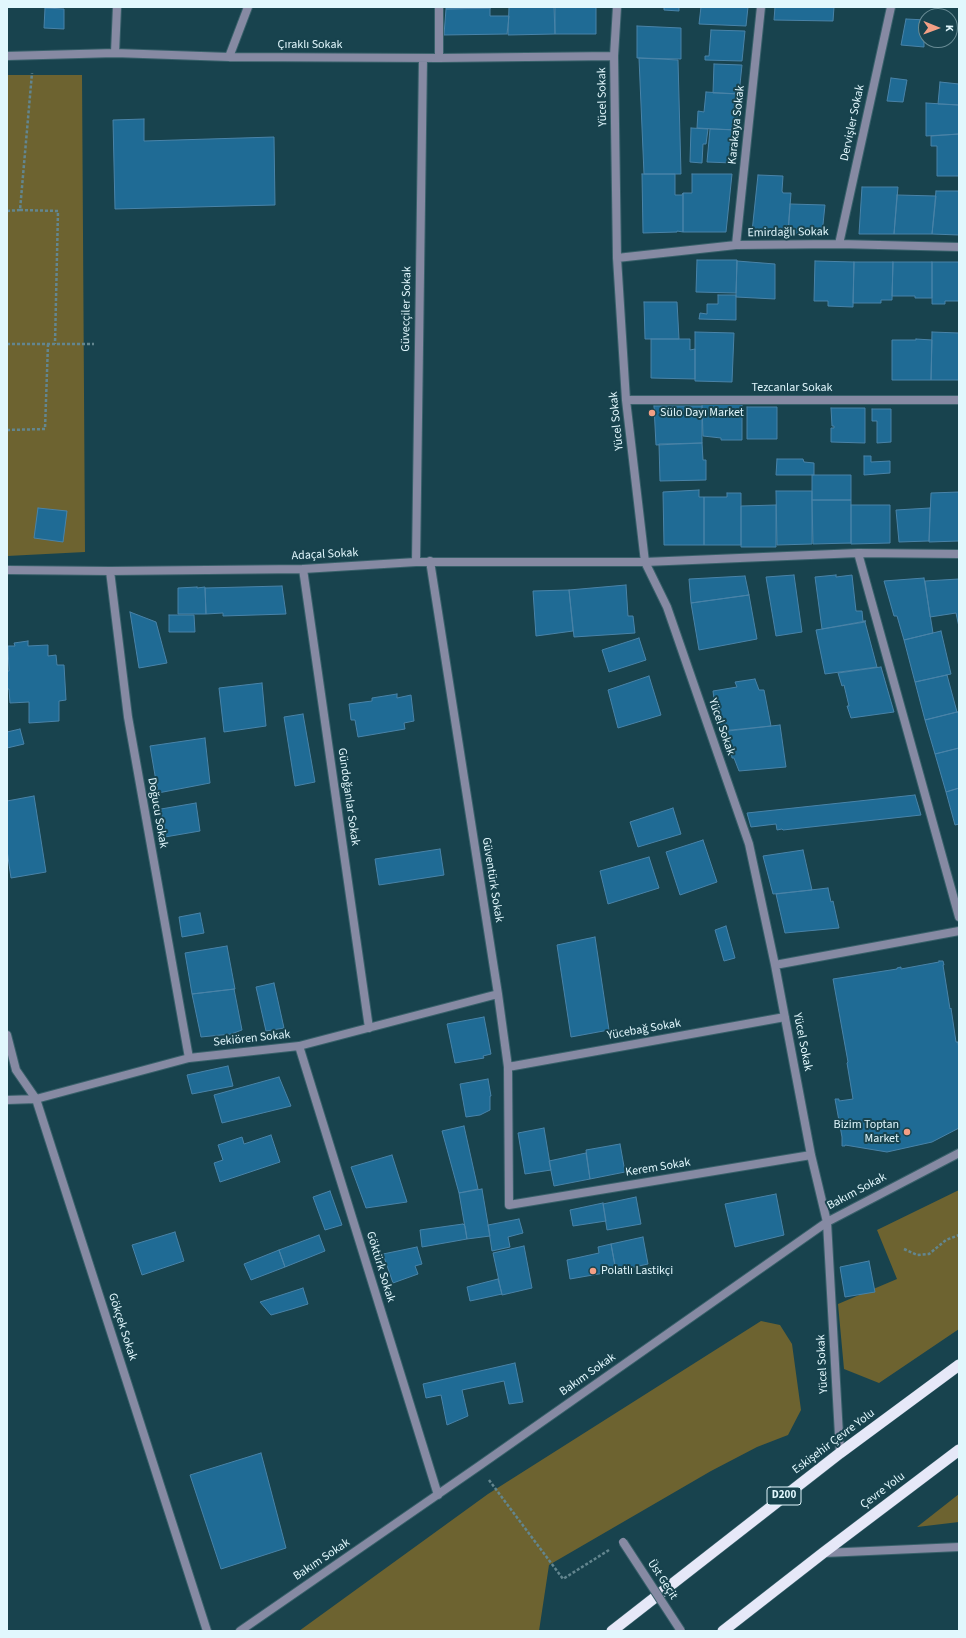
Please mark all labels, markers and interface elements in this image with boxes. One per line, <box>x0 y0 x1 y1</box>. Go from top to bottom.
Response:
north arrow <box>918 8 958 48</box>
text: K <box>942 25 957 32</box>
street label: Çıraklı Sokak <box>278 38 342 52</box>
street label: Yücel Sokak <box>595 67 611 127</box>
street label: Dervişler Sokak <box>838 84 868 162</box>
street label: Karakaya Sokak <box>726 85 748 165</box>
street label: Emirdağlı Sokak <box>747 225 829 241</box>
street label: Güvecçiler Sokak <box>399 266 415 352</box>
street label: Tezcanlar Sokak <box>752 381 832 395</box>
street label: Yücel Sokak <box>607 391 627 451</box>
place label: Sülo Dayı Market <box>660 406 744 420</box>
marker: Sülo Dayı Market <box>647 408 657 418</box>
street label: Adaçal Sokak <box>291 546 359 564</box>
street label: Yücel Sokak <box>705 697 737 757</box>
street label: Gündoğanlar Sokak <box>334 747 362 847</box>
street label: Doğucu Sokak <box>144 777 170 849</box>
street label: Güventürk Sokak <box>478 836 506 924</box>
street label: Yücel Sokak <box>789 1012 815 1072</box>
street label: Yücebağ Sokak <box>606 1016 682 1044</box>
street label: Sekiören Sokak <box>213 1028 291 1050</box>
place label: Bizim Toptan Market <box>834 1118 899 1146</box>
marker: Bizim Toptan Market <box>902 1127 912 1137</box>
street label: Kerem Sokak <box>624 1156 692 1180</box>
street label: Bakım Sokak <box>825 1170 889 1214</box>
street label: Göktürk Sokak <box>362 1230 398 1304</box>
place label: Polatlı Lastikçi <box>601 1264 673 1278</box>
marker: Polatlı Lastikçi <box>588 1266 598 1276</box>
street label: Gökçek Sokak <box>104 1292 140 1362</box>
street label: Yücel Sokak <box>814 1334 832 1394</box>
street label: Bakım Sokak <box>557 1350 619 1400</box>
street label: Eskişehir Çevre Yolu <box>790 1406 878 1478</box>
street label: Çevre Yolu <box>858 1470 908 1512</box>
road number: D200 <box>767 1487 801 1505</box>
street label: Bakım Sokak <box>291 1536 353 1584</box>
street label: Üst Geçit <box>644 1557 680 1603</box>

